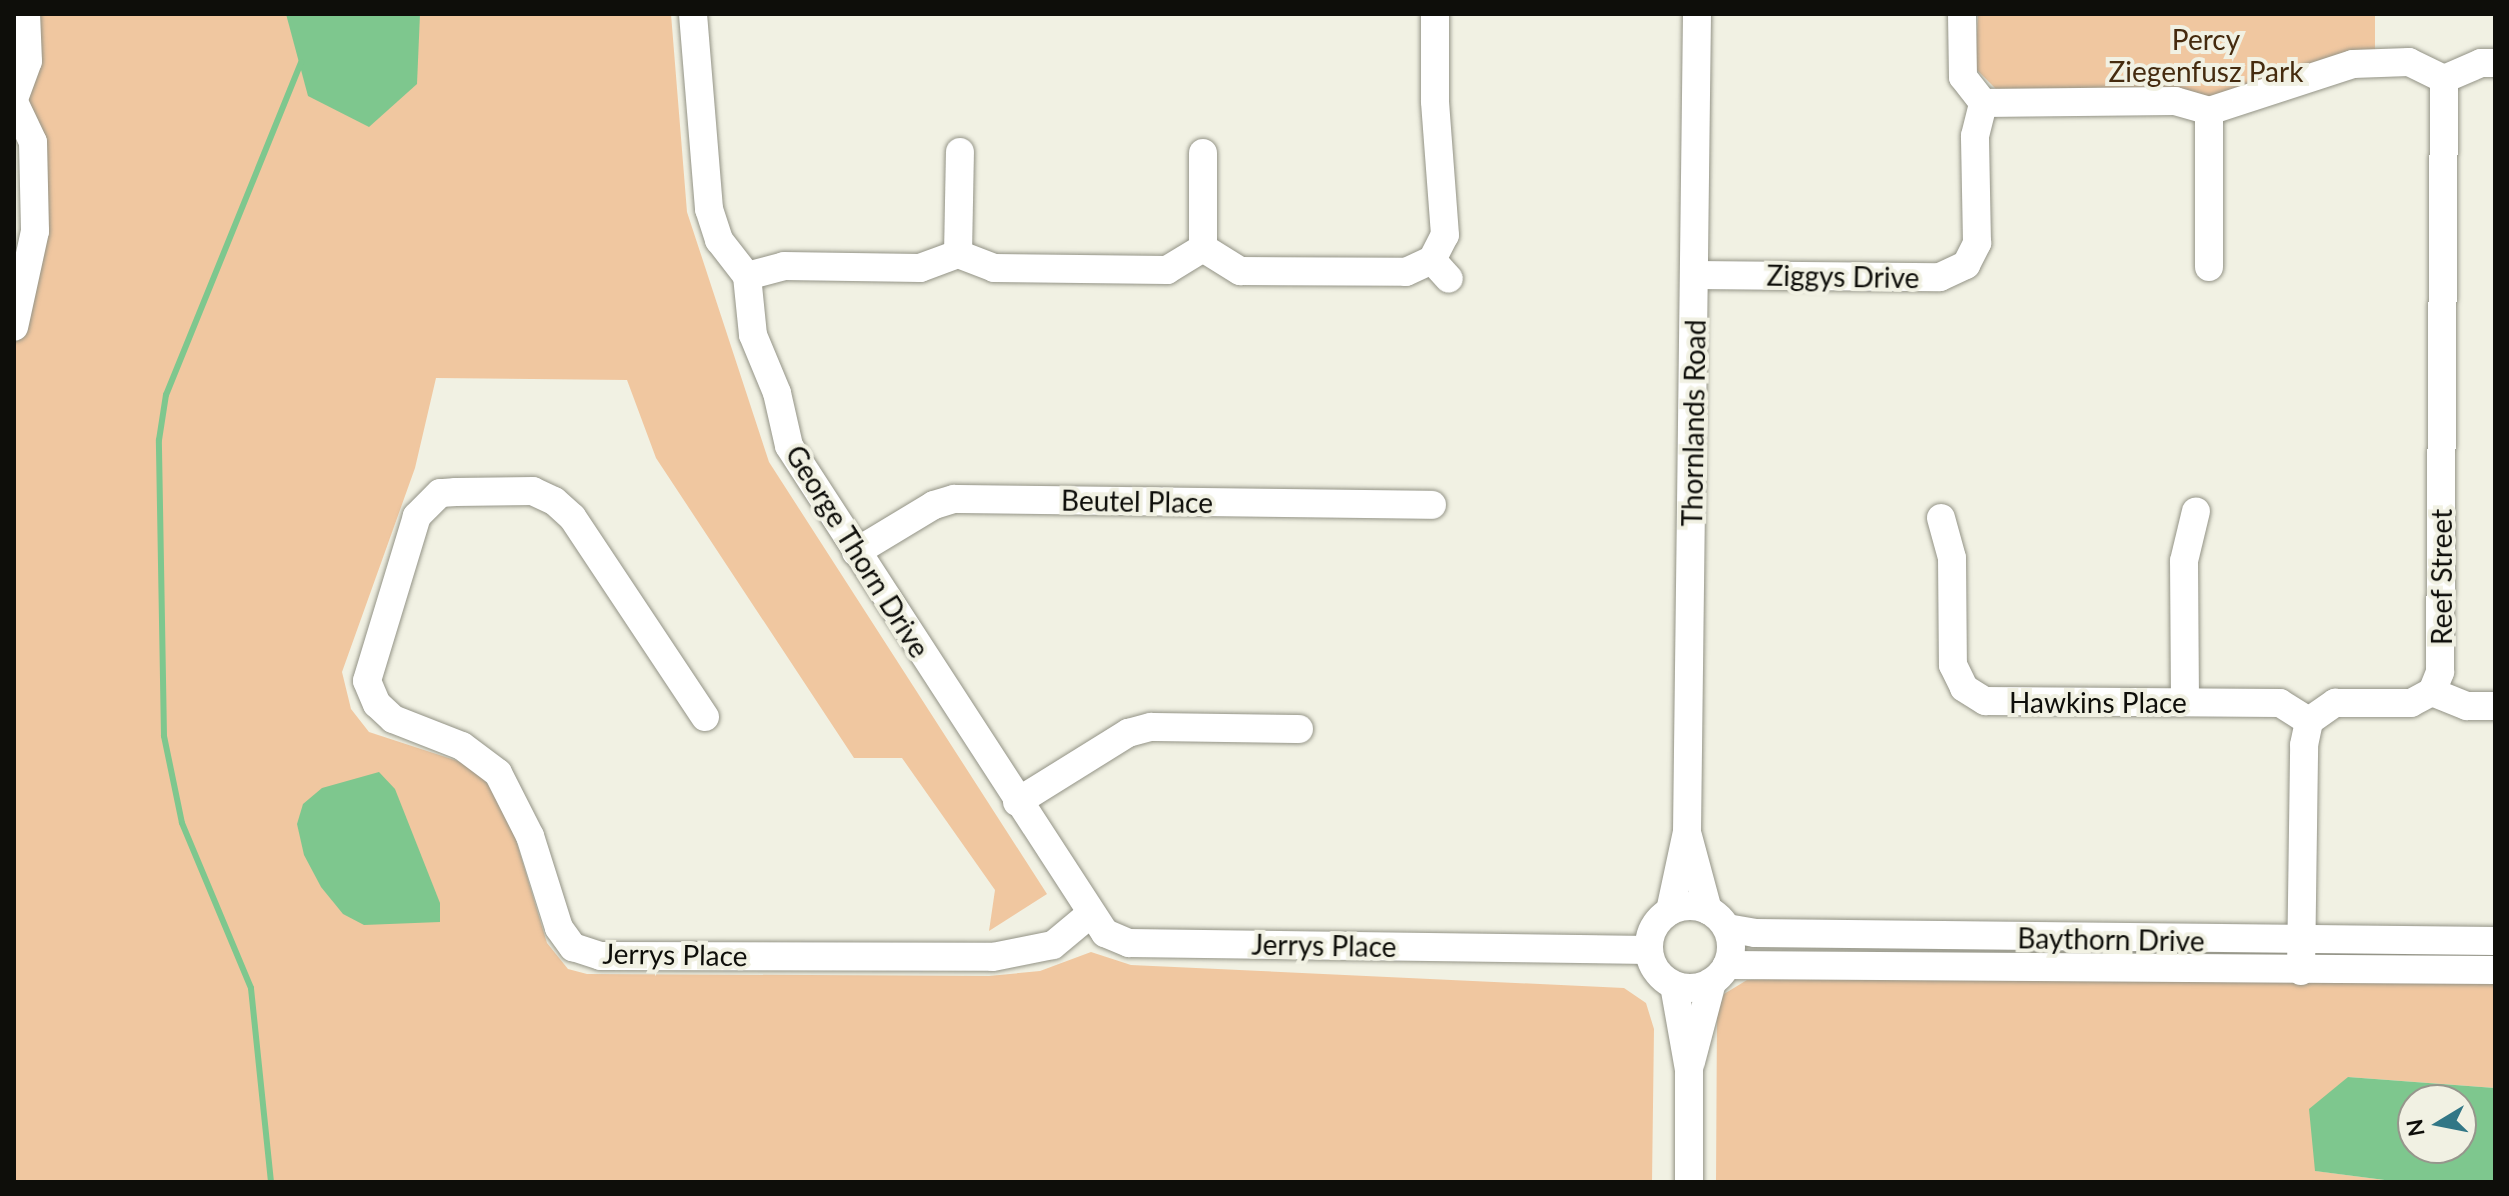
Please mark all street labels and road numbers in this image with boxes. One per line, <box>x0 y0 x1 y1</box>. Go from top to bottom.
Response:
street label: Ziggys Drive <box>1766 258 1920 294</box>
street label: Thornlands Road <box>1674 319 1712 527</box>
street label: George Thorn Drive <box>779 438 937 664</box>
street label: Beutel Place <box>1061 483 1213 519</box>
street label: Reef Street <box>2424 509 2458 645</box>
street label: Hawkins Place <box>2009 685 2187 719</box>
street label: Baythorn Drive <box>2017 921 2205 957</box>
street label: Jerrys Place <box>1251 927 1397 963</box>
street label: Jerrys Place <box>602 936 748 972</box>

